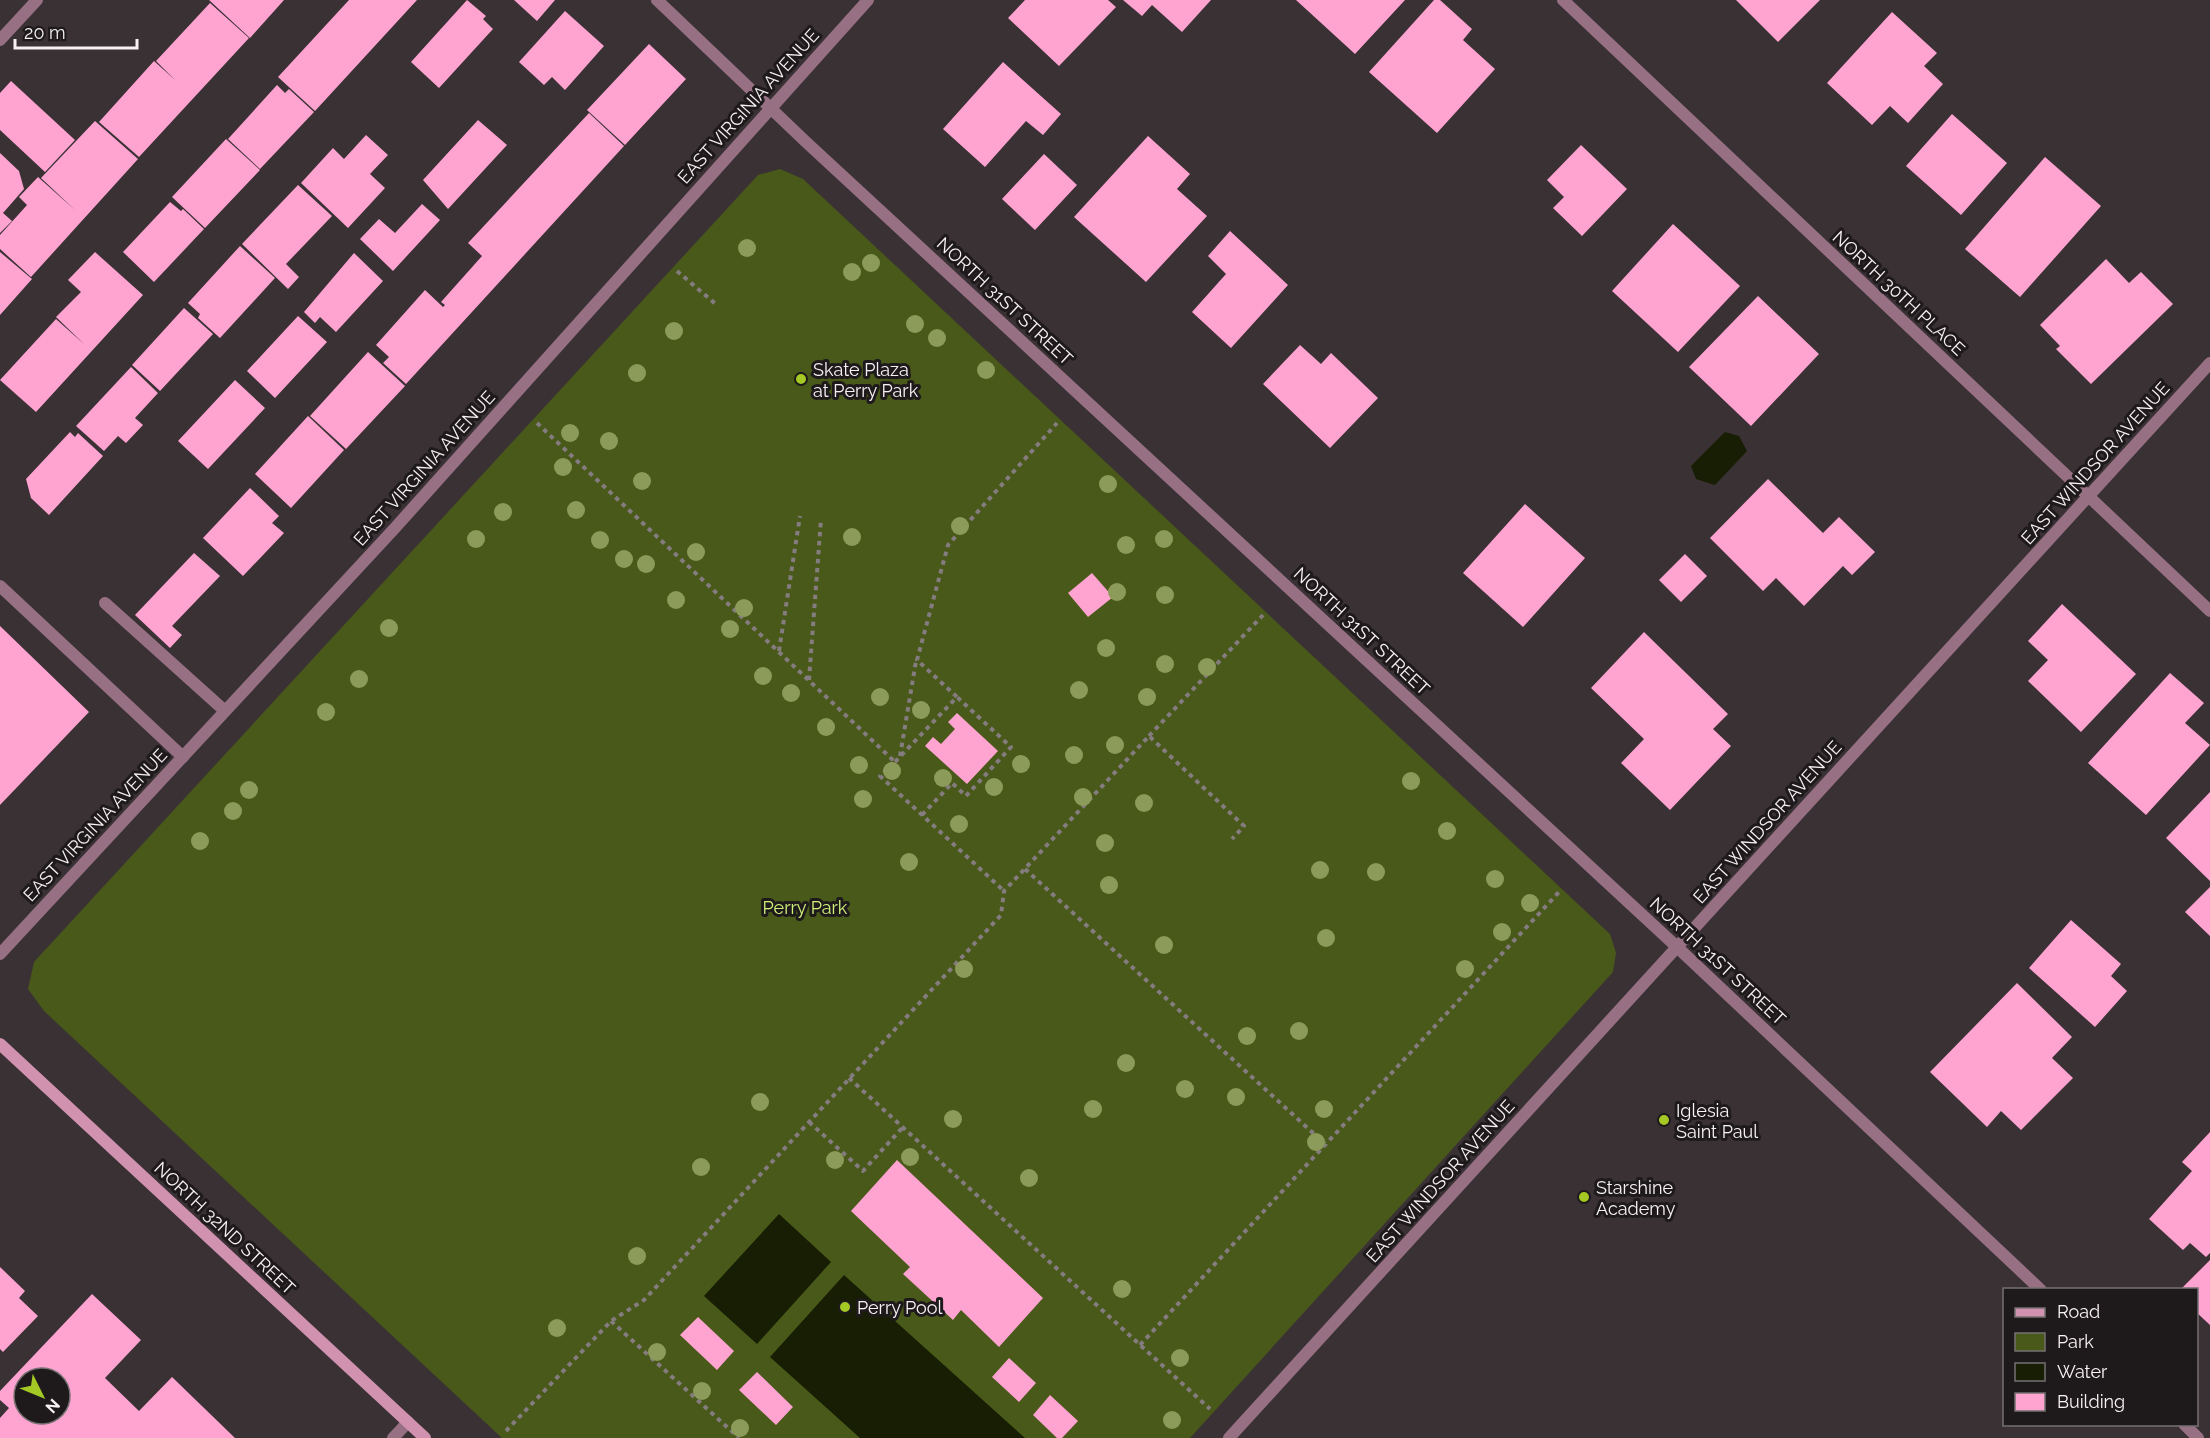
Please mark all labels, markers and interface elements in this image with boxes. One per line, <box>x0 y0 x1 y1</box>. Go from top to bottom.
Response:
scale bar <box>15 12 136 50</box>
text: 20 m <box>24 22 66 43</box>
street label: EAST VIRGINIA AVENUE <box>673 24 823 188</box>
street label: NORTH 30TH PLACE <box>1829 226 1969 360</box>
street label: NORTH 31ST STREET <box>933 233 1077 369</box>
place label: Skate Plaza at Perry Park <box>813 359 919 401</box>
marker: Skate Plaza at Perry Park <box>794 372 808 386</box>
street label: EAST WINDSOR AVENUE <box>2017 377 2174 549</box>
street label: EAST VIRGINIA AVENUE <box>349 386 499 550</box>
street label: NORTH 31ST STREET <box>1290 563 1434 699</box>
street label: EAST WINDSOR AVENUE <box>1689 736 1846 908</box>
street label: EAST VIRGINIA AVENUE <box>19 744 171 906</box>
street label: NORTH 31ST STREET <box>1646 893 1790 1029</box>
park label: Perry Park <box>763 897 848 918</box>
street label: EAST WINDSOR AVENUE <box>1362 1095 1519 1267</box>
place label: Iglesia Saint Paul <box>1676 1100 1758 1142</box>
marker: Iglesia Saint Paul <box>1657 1113 1671 1127</box>
street label: NORTH 32ND STREET <box>150 1157 300 1299</box>
place label: Starshine Academy <box>1596 1177 1676 1219</box>
marker: Starshine Academy <box>1577 1190 1591 1204</box>
legend <box>2003 1288 2198 1426</box>
place label: Perry Pool <box>857 1297 943 1318</box>
marker: Perry Pool <box>838 1300 852 1314</box>
text: Road <box>2057 1301 2100 1322</box>
text: Park <box>2057 1331 2094 1352</box>
text: Water <box>2057 1361 2108 1382</box>
north arrow <box>12 1366 72 1426</box>
text: Building <box>2057 1391 2125 1412</box>
text: N <box>41 1395 64 1417</box>

